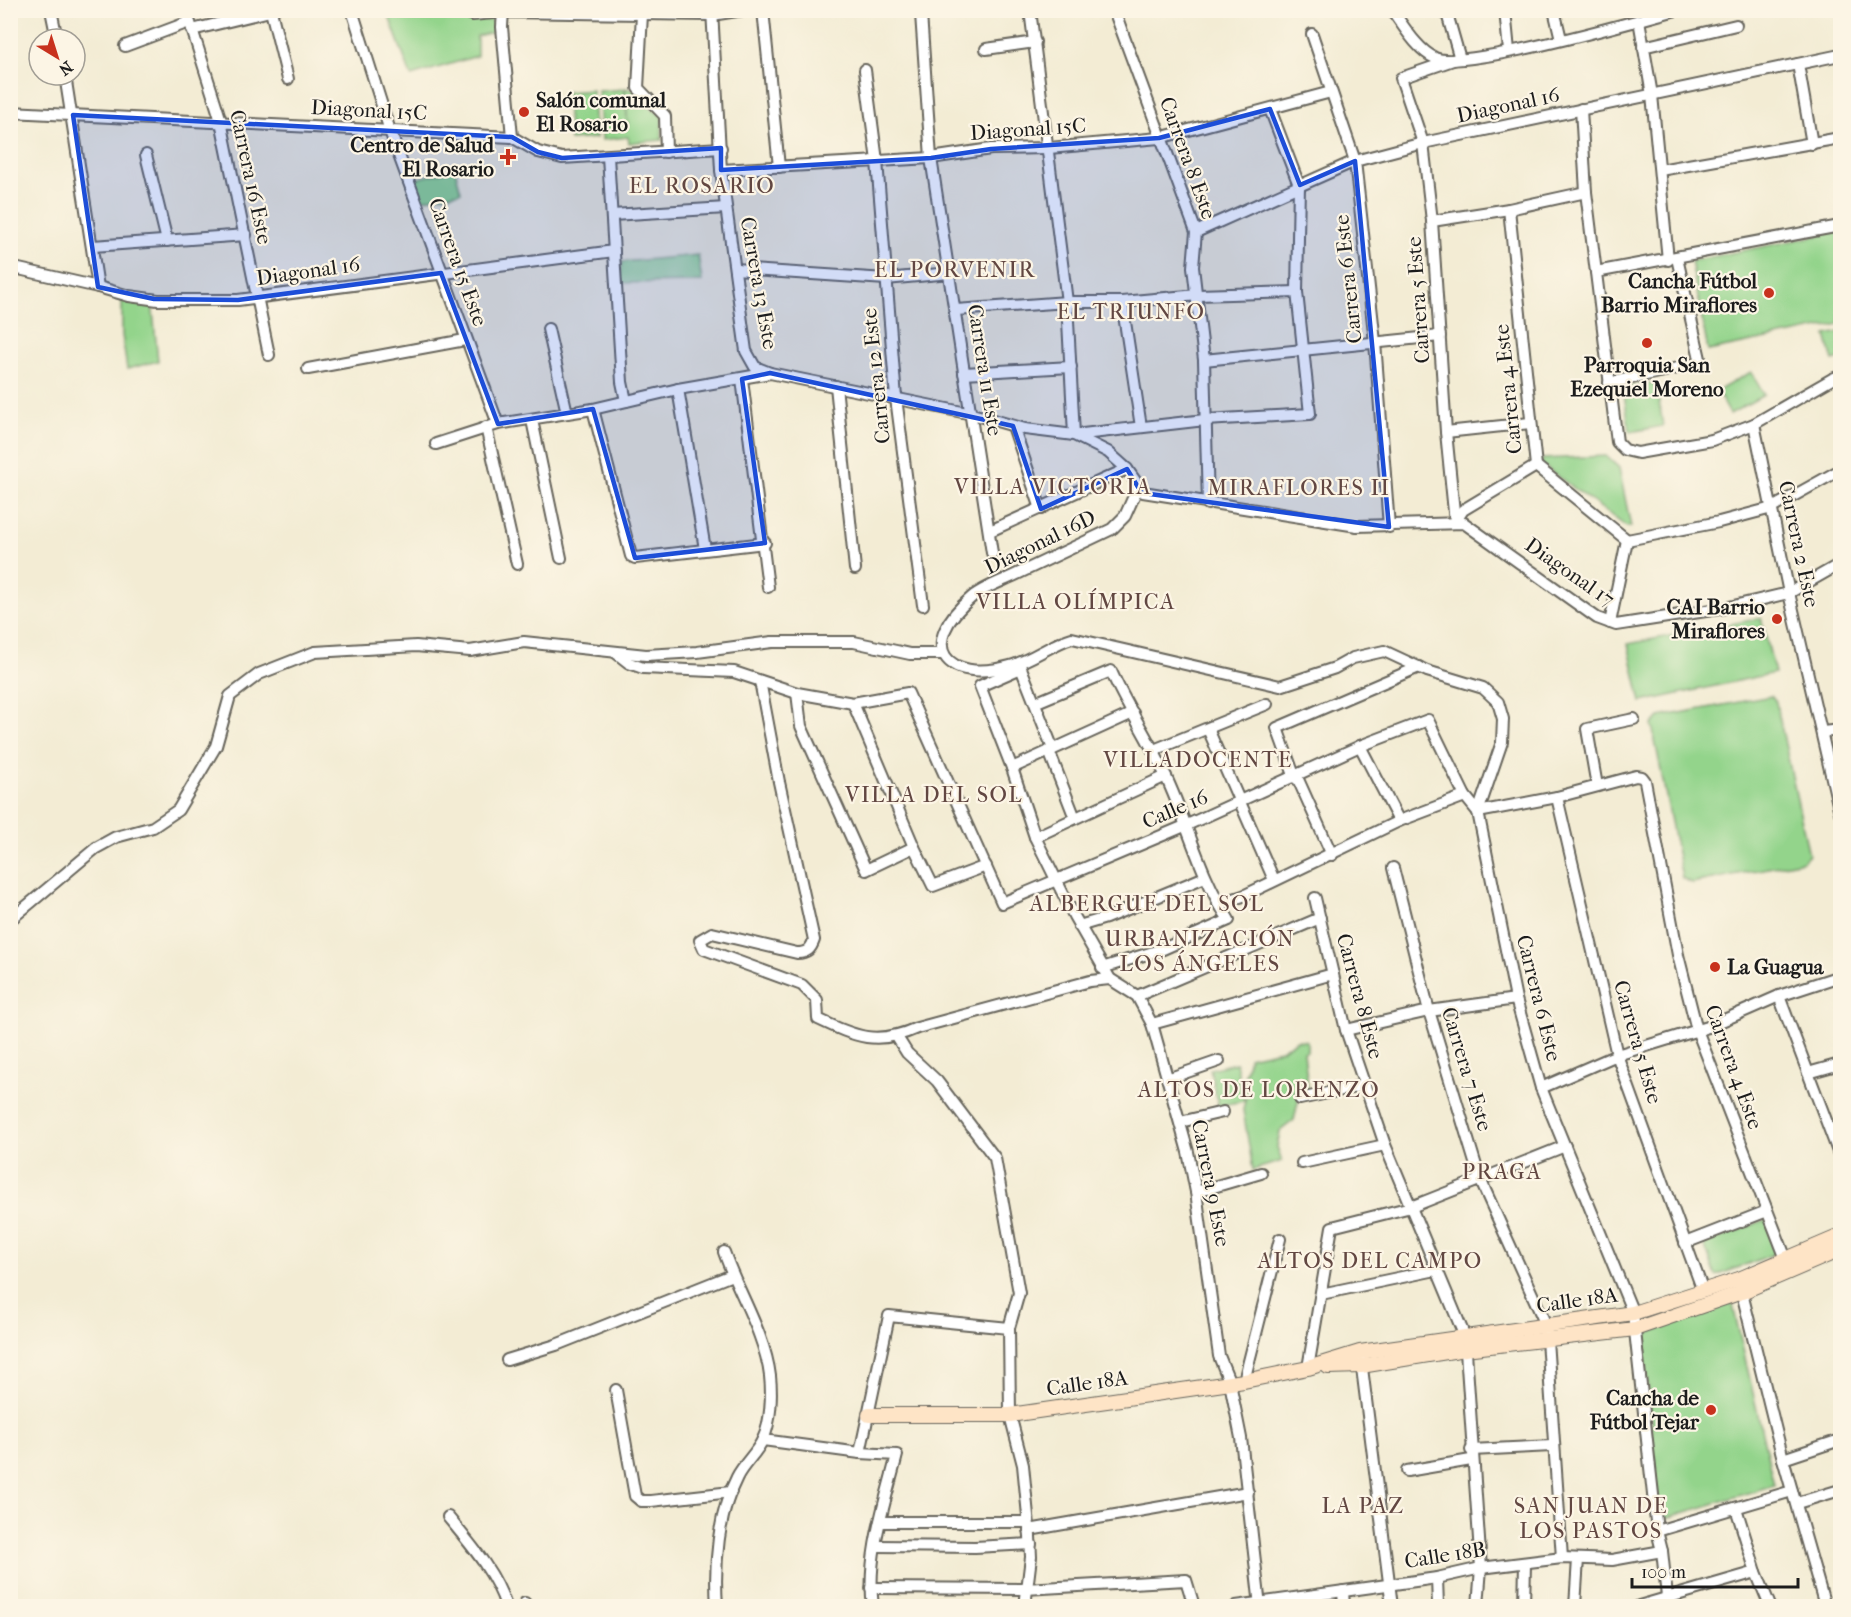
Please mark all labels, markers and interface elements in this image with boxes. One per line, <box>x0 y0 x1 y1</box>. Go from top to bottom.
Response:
north arrow <box>27 27 87 87</box>
text: N <box>55 57 77 80</box>
street label: Diagonal 16 <box>1454 82 1562 128</box>
place label: Salón comunal El Rosario <box>536 88 666 136</box>
street label: Carrera 8 Este <box>1155 93 1221 223</box>
street label: Diagonal 15C <box>310 95 428 125</box>
marker: Salón comunal El Rosario <box>517 105 531 119</box>
street label: Carrera 16 Este <box>225 108 277 246</box>
street label: Diagonal 15C <box>969 113 1087 145</box>
place label: Centro de Salud El Rosario <box>350 133 495 181</box>
marker: Centro de Salud El Rosario <box>499 148 517 166</box>
district label: EL ROSARIO <box>629 173 775 199</box>
street label: Carrera 15 Este <box>424 195 492 329</box>
street label: Carrera 6 Este <box>1329 213 1367 345</box>
street label: Carrera 13 Este <box>736 215 782 351</box>
street label: Carrera 5 Este <box>1402 236 1434 364</box>
street label: Diagonal 16 <box>255 252 362 290</box>
district label: EL PORVENIR <box>874 257 1036 283</box>
place label: Cancha Fútbol Barrio Miraflores <box>1601 269 1757 317</box>
marker: Cancha Fútbol Barrio Miraflores <box>1762 286 1776 300</box>
district label: EL TRIUNFO <box>1057 299 1205 325</box>
street label: Carrera 11 Este <box>963 302 1007 438</box>
street label: Carrera 12 Este <box>857 307 895 445</box>
street label: Carrera 4 Este <box>1489 323 1527 455</box>
marker: Parroquia San Ezequiel Moreno <box>1640 336 1654 350</box>
place label: Parroquia San Ezequiel Moreno <box>1570 353 1724 401</box>
district label: VILLA VICTORIA <box>953 474 1152 500</box>
district label: MIRAFLORES II <box>1207 475 1391 501</box>
street label: Carrera 2 Este <box>1774 478 1824 610</box>
street label: Diagonal 16D <box>981 505 1099 579</box>
street label: Diagonal 17 <box>1521 533 1619 611</box>
district label: VILLA OLÍMPICA <box>975 588 1176 615</box>
place label: CAI Barrio Miraflores <box>1667 595 1765 643</box>
marker: CAI Barrio Miraflores <box>1770 612 1784 626</box>
district label: VILLADOCENTE <box>1102 747 1293 773</box>
district label: VILLA DEL SOL <box>844 782 1023 808</box>
street label: Calle 16 <box>1139 784 1212 834</box>
district label: ALBERGUE DEL SOL <box>1029 891 1264 917</box>
district label: URBANIZACIÓN LOS ÁNGELES <box>1105 924 1295 977</box>
street label: Carrera 8 Este <box>1332 931 1388 1061</box>
street label: Carrera 6 Este <box>1512 932 1566 1064</box>
place label: La Guagua <box>1727 955 1825 979</box>
marker: La Guagua <box>1708 960 1722 974</box>
street label: Carrera 5 Este <box>1609 978 1667 1106</box>
street label: Carrera 4 Este <box>1700 1002 1768 1132</box>
street label: Carrera 7 Este <box>1437 1004 1497 1134</box>
district label: ALTOS DE LORENZO <box>1137 1077 1380 1103</box>
street label: Carrera 9 Este <box>1187 1117 1235 1249</box>
district label: PRAGA <box>1462 1159 1542 1185</box>
district label: ALTOS DEL CAMPO <box>1256 1248 1483 1274</box>
street label: Calle 18A <box>1535 1282 1620 1318</box>
street label: Calle 18A <box>1045 1365 1130 1401</box>
place label: Cancha de Fútbol Tejar <box>1589 1386 1700 1434</box>
marker: Cancha de Fútbol Tejar <box>1704 1403 1718 1417</box>
district label: LA PAZ <box>1321 1493 1405 1519</box>
district label: SAN JUAN DE LOS PASTOS <box>1514 1493 1668 1544</box>
street label: Calle 18B <box>1403 1537 1487 1573</box>
scale bar <box>1632 1551 1798 1589</box>
text: 100 m <box>1641 1562 1686 1583</box>

